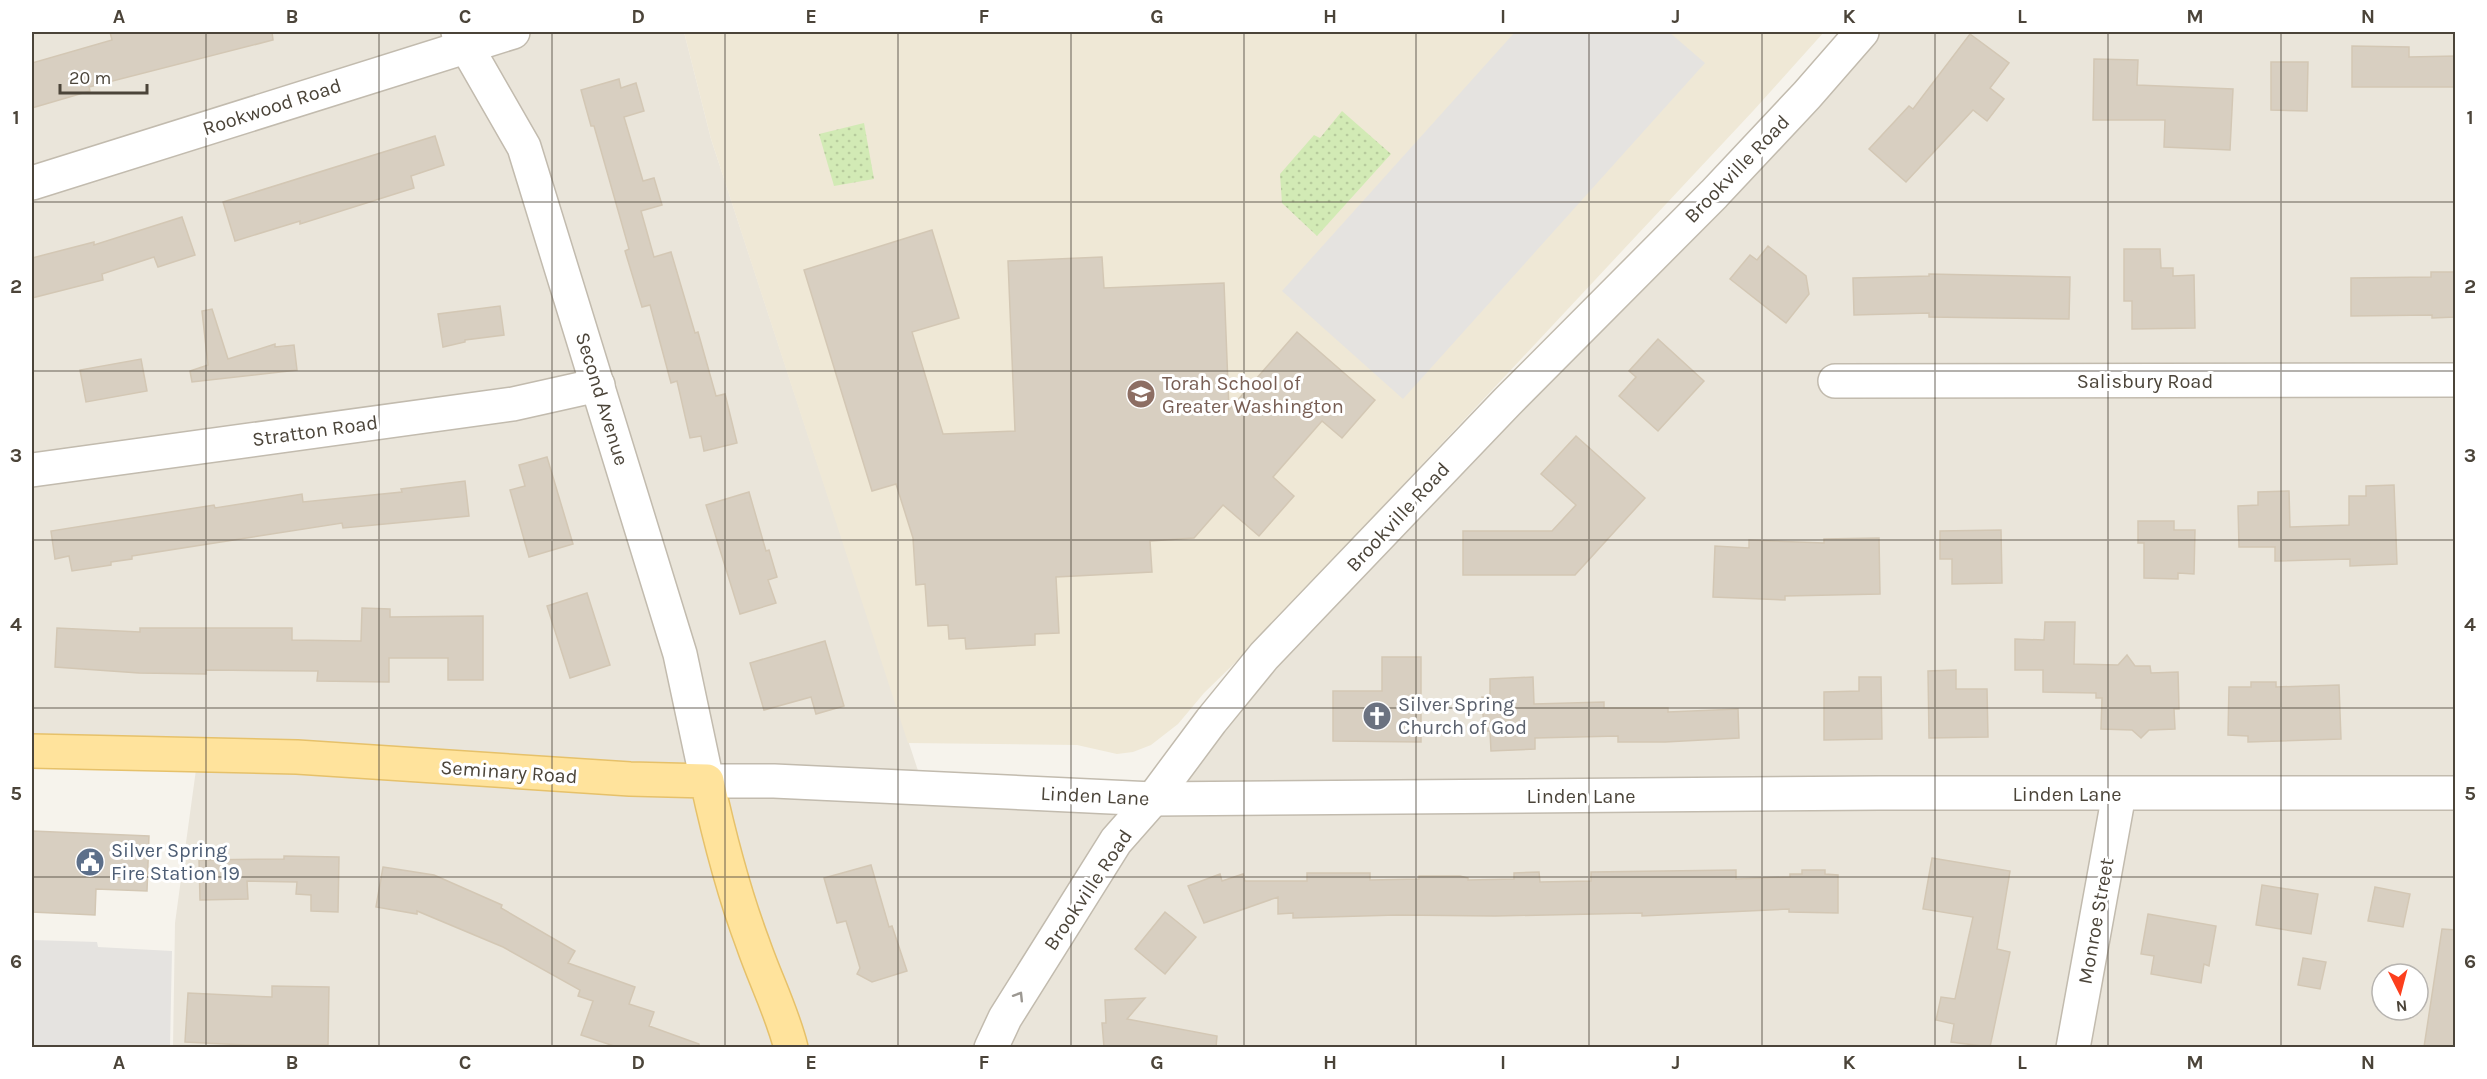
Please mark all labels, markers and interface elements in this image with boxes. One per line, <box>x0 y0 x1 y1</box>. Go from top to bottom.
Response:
text: A <box>113 5 126 28</box>
text: B <box>286 5 298 28</box>
text: C <box>459 5 471 28</box>
text: D <box>631 5 645 28</box>
text: E <box>805 5 817 28</box>
text: F <box>979 5 990 28</box>
text: G <box>1150 5 1164 28</box>
text: H <box>1323 5 1337 28</box>
text: I <box>1500 5 1506 28</box>
text: J <box>1672 5 1680 28</box>
text: K <box>1842 5 1856 28</box>
text: L <box>2017 5 2027 28</box>
text: M <box>2186 5 2204 28</box>
text: N <box>2361 5 2375 28</box>
scale bar <box>60 57 147 95</box>
text: 20 m <box>69 67 111 89</box>
street label: Rookwood Road <box>200 74 344 140</box>
text: 1 <box>12 106 20 129</box>
text: 1 <box>2466 106 2474 129</box>
street label: Brookville Road <box>1680 110 1794 228</box>
text: 2 <box>10 275 22 298</box>
text: 2 <box>2464 275 2476 298</box>
street label: Second Avenue <box>571 330 633 468</box>
street label: Salisbury Road <box>2077 370 2213 393</box>
place label: Torah School of Greater Washington <box>1162 372 1344 418</box>
school or university icon: Torah School of Greater Washington <box>1125 378 1157 410</box>
street label: Stratton Road <box>251 411 379 451</box>
text: 3 <box>10 444 22 467</box>
text: 3 <box>2464 444 2476 467</box>
street label: Brookville Road <box>1341 458 1455 576</box>
text: 4 <box>10 613 22 636</box>
text: 4 <box>2464 613 2476 636</box>
place label: Silver Spring Church of God <box>1398 693 1527 739</box>
church icon: Silver Spring Church of God <box>1361 700 1393 732</box>
street label: Seminary Road <box>440 756 578 788</box>
text: 5 <box>10 782 22 805</box>
street label: Linden Lane <box>1040 782 1150 810</box>
text: 5 <box>2464 782 2476 805</box>
street label: Linden Lane <box>2012 783 2122 806</box>
street label: Linden Lane <box>1526 785 1636 808</box>
street label: Brookville Road <box>1039 825 1137 955</box>
place label: Silver Spring Fire Station 19 <box>111 839 240 885</box>
public building icon: Silver Spring Fire Station 19 <box>74 846 106 878</box>
street label: Monroe Street <box>2074 855 2119 986</box>
text: 6 <box>10 950 22 973</box>
text: 6 <box>2464 950 2476 973</box>
north arrow <box>2370 962 2430 1022</box>
one-way arrow <box>1011 992 1023 1002</box>
text: N <box>2395 996 2408 1016</box>
text: A <box>113 1051 126 1074</box>
text: B <box>286 1051 298 1074</box>
text: C <box>459 1051 471 1074</box>
text: D <box>631 1051 645 1074</box>
text: E <box>805 1051 817 1074</box>
text: F <box>979 1051 990 1074</box>
text: G <box>1150 1051 1164 1074</box>
text: H <box>1323 1051 1337 1074</box>
text: I <box>1500 1051 1506 1074</box>
text: J <box>1672 1051 1680 1074</box>
text: K <box>1842 1051 1856 1074</box>
text: L <box>2017 1051 2027 1074</box>
text: M <box>2186 1051 2204 1074</box>
text: N <box>2361 1051 2375 1074</box>

